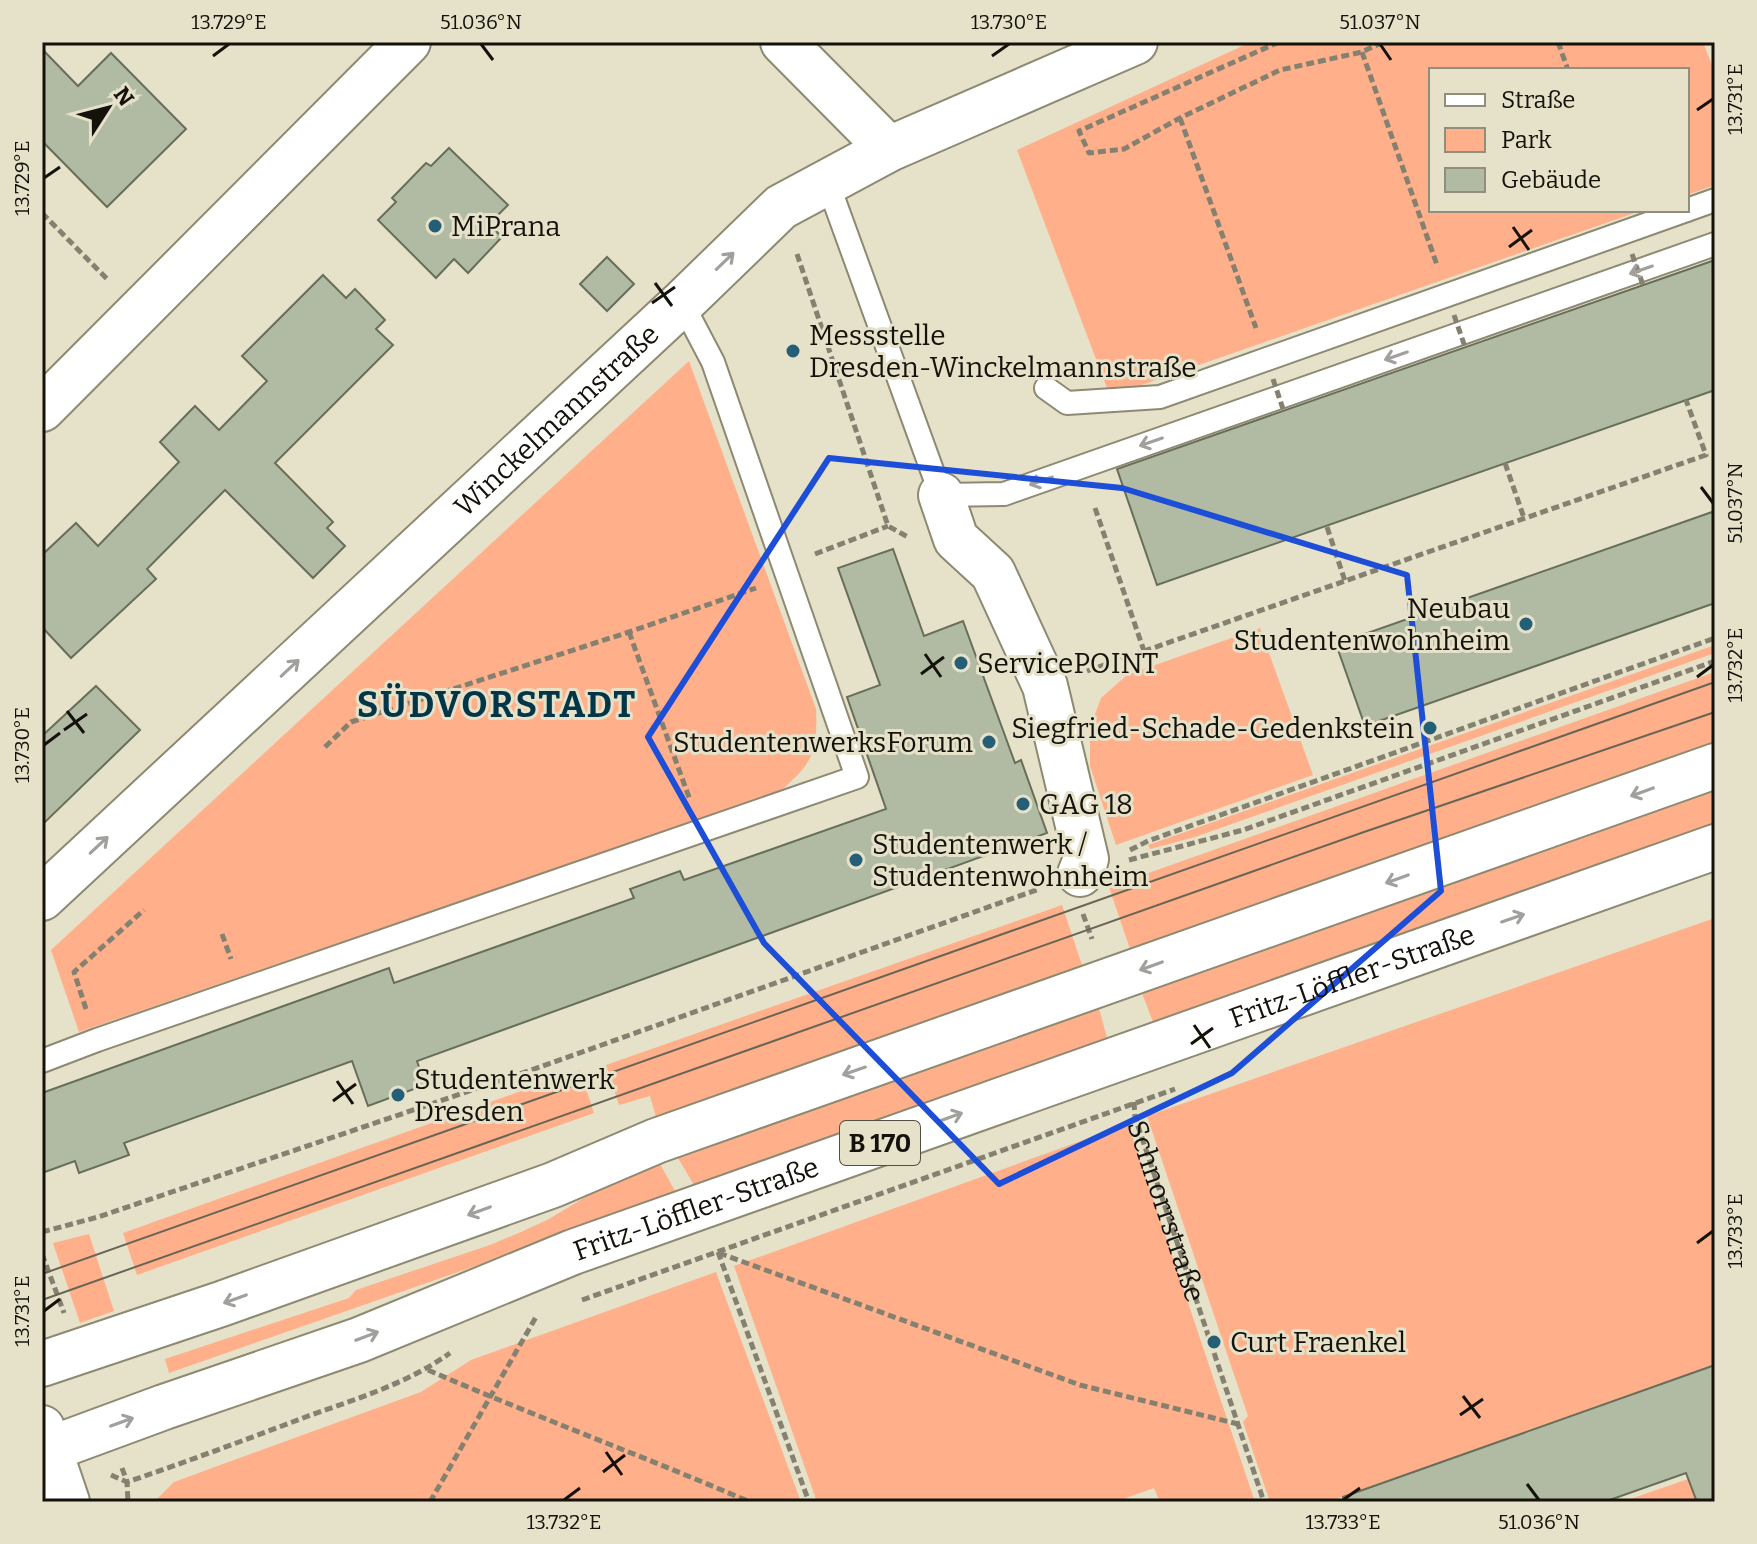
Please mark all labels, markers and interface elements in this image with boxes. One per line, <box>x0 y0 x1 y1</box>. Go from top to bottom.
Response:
text: 13.729°E <box>191 10 267 34</box>
text: 51.036°N <box>440 10 522 34</box>
text: 13.730°E <box>971 10 1047 34</box>
text: 51.037°N <box>1339 10 1421 34</box>
text: 13.731°E <box>1723 63 1747 135</box>
north arrow <box>68 68 148 148</box>
legend <box>1429 68 1689 212</box>
text: N <box>108 82 140 111</box>
text: Straße <box>1501 86 1575 114</box>
text: Park <box>1501 126 1552 154</box>
text: 13.729°E <box>10 140 34 216</box>
text: Gebäude <box>1501 166 1601 194</box>
place label: MiPrana <box>451 210 561 243</box>
marker: MiPrana <box>426 217 444 235</box>
one-way arrow <box>715 252 734 271</box>
one-way arrow <box>1629 263 1654 278</box>
street label: Winckelmannstraße <box>448 317 665 523</box>
place label: Messstelle Dresden-Winckelmannstraße <box>809 319 1197 384</box>
marker: Messstelle Dresden-Winckelmannstraße <box>784 342 802 360</box>
one-way arrow <box>1384 350 1409 364</box>
one-way arrow <box>1139 436 1164 451</box>
text: 51.037°N <box>1723 462 1747 544</box>
one-way arrow <box>1029 474 1054 489</box>
place label: Neubau Studentenwohnheim <box>1233 592 1510 657</box>
marker: Neubau Studentenwohnheim <box>1517 615 1535 633</box>
text: 13.732°E <box>1723 627 1747 703</box>
place label: ServicePOINT <box>977 647 1158 680</box>
marker: ServicePOINT <box>952 654 970 672</box>
one-way arrow <box>279 659 299 677</box>
district label: SÜDVORSTADT <box>357 683 637 727</box>
text: 13.730°E <box>10 707 34 783</box>
place label: Siegfried-Schade-Gedenkstein <box>1011 712 1414 745</box>
marker: Siegfried-Schade-Gedenkstein <box>1421 719 1439 737</box>
place label: StudentenwerksForum <box>673 726 973 759</box>
marker: StudentenwerksForum <box>980 733 998 751</box>
one-way arrow <box>1630 786 1654 800</box>
place label: GAG 18 <box>1039 788 1133 821</box>
marker: GAG 18 <box>1014 795 1032 813</box>
place label: Studentenwerk / Studentenwohnheim <box>872 828 1149 893</box>
one-way arrow <box>89 835 109 854</box>
marker: Studentenwerk / Studentenwohnheim <box>847 851 865 869</box>
one-way arrow <box>1385 873 1409 887</box>
one-way arrow <box>1500 910 1525 925</box>
street label: Fritz-Löffler-Straße <box>1225 918 1479 1035</box>
one-way arrow <box>1140 960 1164 974</box>
place label: Studentenwerk Dresden <box>414 1063 615 1128</box>
one-way arrow <box>841 1065 866 1080</box>
marker: Studentenwerk Dresden <box>389 1086 407 1104</box>
one-way arrow <box>939 1109 964 1124</box>
street label: Schnorrstraße <box>1120 1116 1212 1306</box>
road number: B 170 <box>840 1121 920 1165</box>
street label: Fritz-Löffler-Straße <box>569 1150 823 1268</box>
text: 13.733°E <box>1723 1193 1747 1269</box>
one-way arrow <box>467 1205 492 1219</box>
text: 13.731°E <box>10 1275 34 1347</box>
one-way arrow <box>223 1293 248 1308</box>
place label: Curt Fraenkel <box>1230 1326 1406 1359</box>
one-way arrow <box>354 1328 379 1342</box>
marker: Curt Fraenkel <box>1205 1333 1223 1351</box>
one-way arrow <box>109 1414 134 1429</box>
text: 13.732°E <box>526 1510 602 1534</box>
text: 13.733°E <box>1305 1510 1381 1534</box>
text: 51.036°N <box>1498 1510 1580 1534</box>

